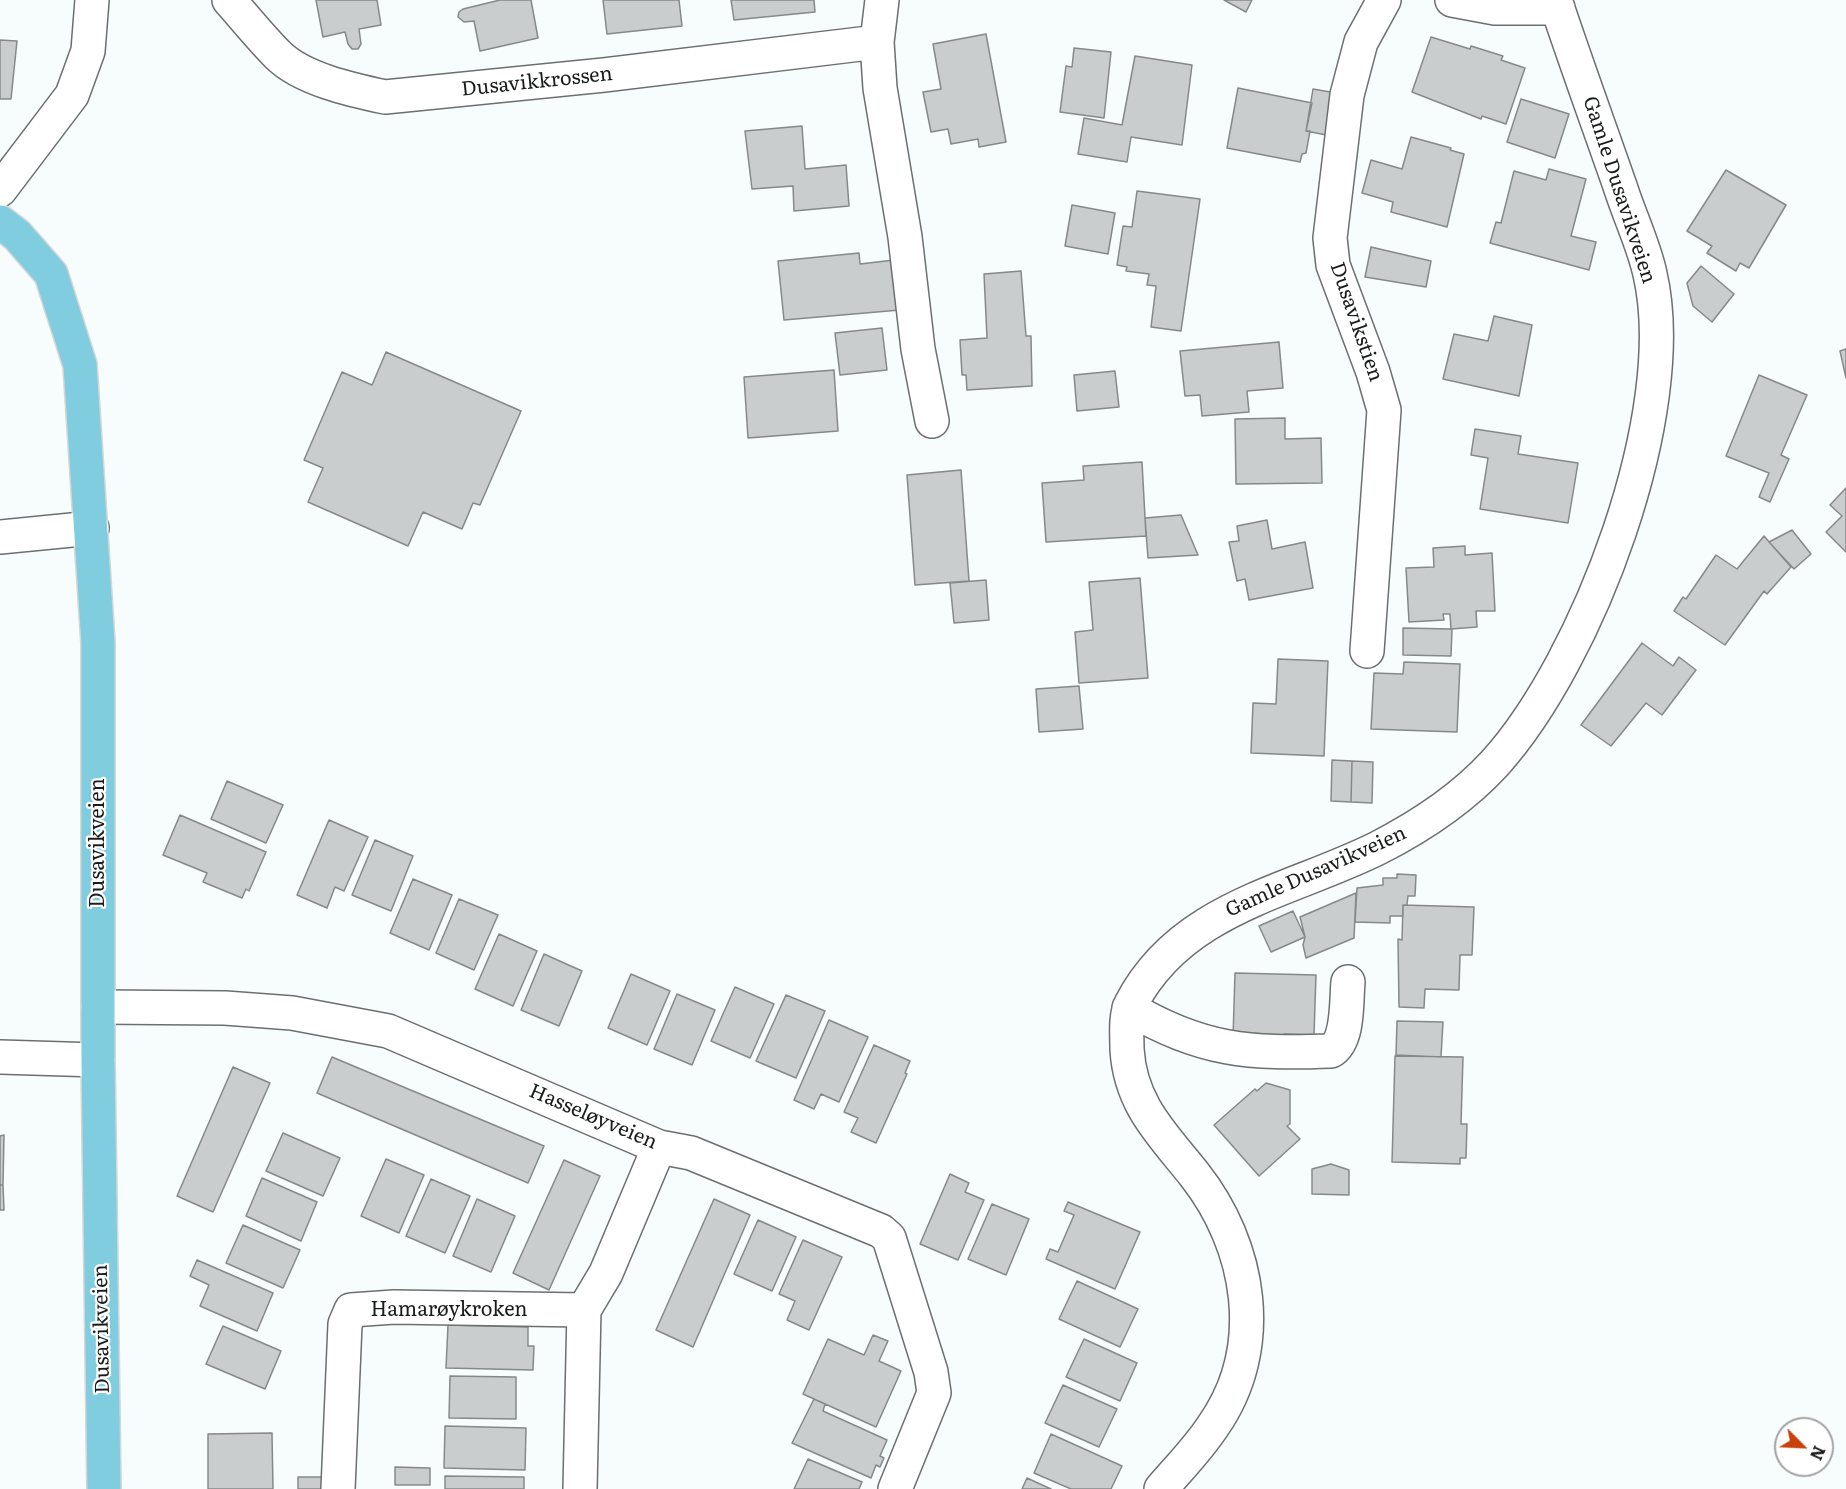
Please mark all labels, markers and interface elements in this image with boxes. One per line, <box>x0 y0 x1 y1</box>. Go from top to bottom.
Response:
street label: Dusavikkrossen <box>460 62 614 102</box>
street label: Gamle Dusavikveien <box>1577 93 1661 287</box>
street label: Dusavikstien <box>1324 259 1388 385</box>
street label: Dusavikveien <box>86 778 110 908</box>
street label: Gamle Dusavikveien <box>1222 821 1410 923</box>
street label: Hasseløyveien <box>525 1079 661 1155</box>
street label: Dusavikveien <box>89 1264 115 1394</box>
street label: Hamarøykroken <box>370 1298 528 1322</box>
north arrow <box>1774 1417 1834 1477</box>
text: N <box>1805 1442 1832 1465</box>

